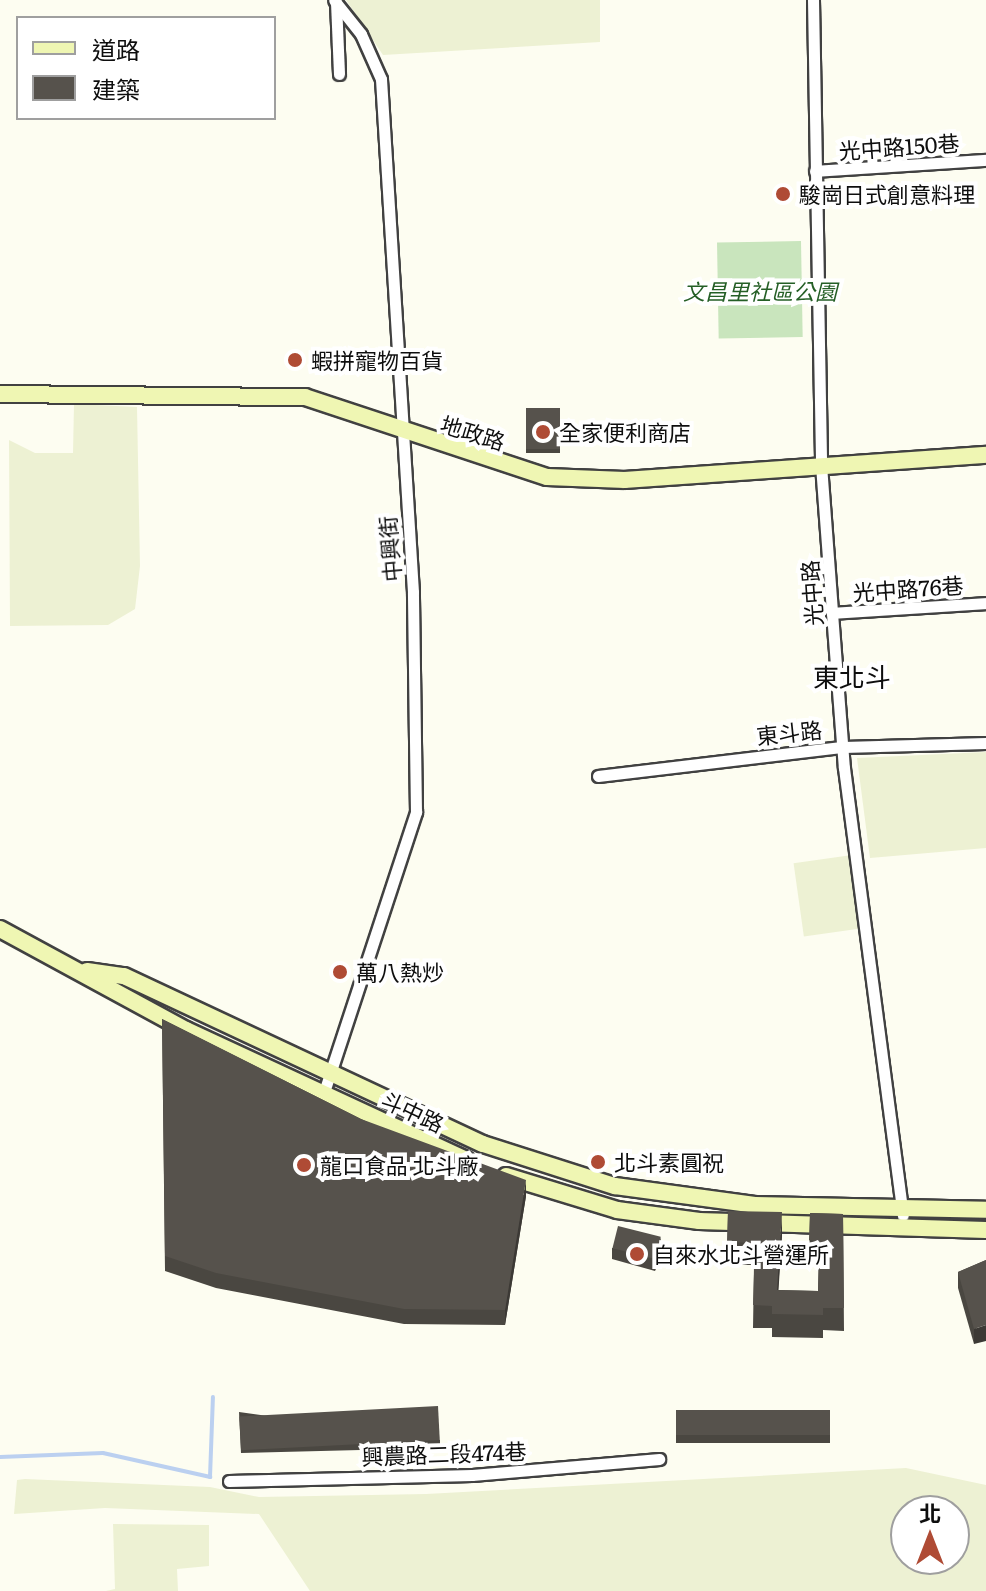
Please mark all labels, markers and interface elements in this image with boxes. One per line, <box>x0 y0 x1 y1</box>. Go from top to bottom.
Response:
legend <box>16 16 276 120</box>
text: 道路 <box>92 31 140 66</box>
text: 建築 <box>92 71 140 106</box>
street label: 光中路150巷 <box>838 129 960 163</box>
place label: 駿崗日式創意料理 <box>799 181 975 207</box>
marker: 駿崗日式創意料理 <box>774 185 792 203</box>
park label: 文昌里社區公園 <box>683 278 837 304</box>
place label: 蝦拼寵物百貨 <box>311 347 443 373</box>
marker: 蝦拼寵物百貨 <box>286 351 304 369</box>
street label: 地政路 <box>438 410 508 454</box>
place label: 全家便利商店 <box>559 419 691 445</box>
marker: 全家便利商店 <box>534 423 552 441</box>
street label: 中興街 <box>373 515 405 583</box>
street label: 光中路 <box>796 559 826 627</box>
street label: 光中路76巷 <box>852 571 964 605</box>
district label: 東北斗 <box>813 660 891 692</box>
street label: 東斗路 <box>755 715 823 749</box>
place label: 萬八熱炒 <box>356 959 444 985</box>
marker: 萬八熱炒 <box>331 963 349 981</box>
street label: 斗中路 <box>378 1085 448 1137</box>
place label: 北斗素圓祝 <box>614 1149 724 1175</box>
place label: 龍口食品 北斗廠 <box>320 1152 478 1178</box>
marker: 北斗素圓祝 <box>589 1153 607 1171</box>
marker: 龍口食品 北斗廠 <box>295 1156 313 1174</box>
place label: 自來水北斗營運所 <box>653 1241 829 1267</box>
marker: 自來水北斗營運所 <box>628 1245 646 1263</box>
street label: 興農路二段474巷 <box>361 1437 527 1469</box>
north arrow <box>890 1495 970 1575</box>
text: 北 <box>919 1496 941 1529</box>

